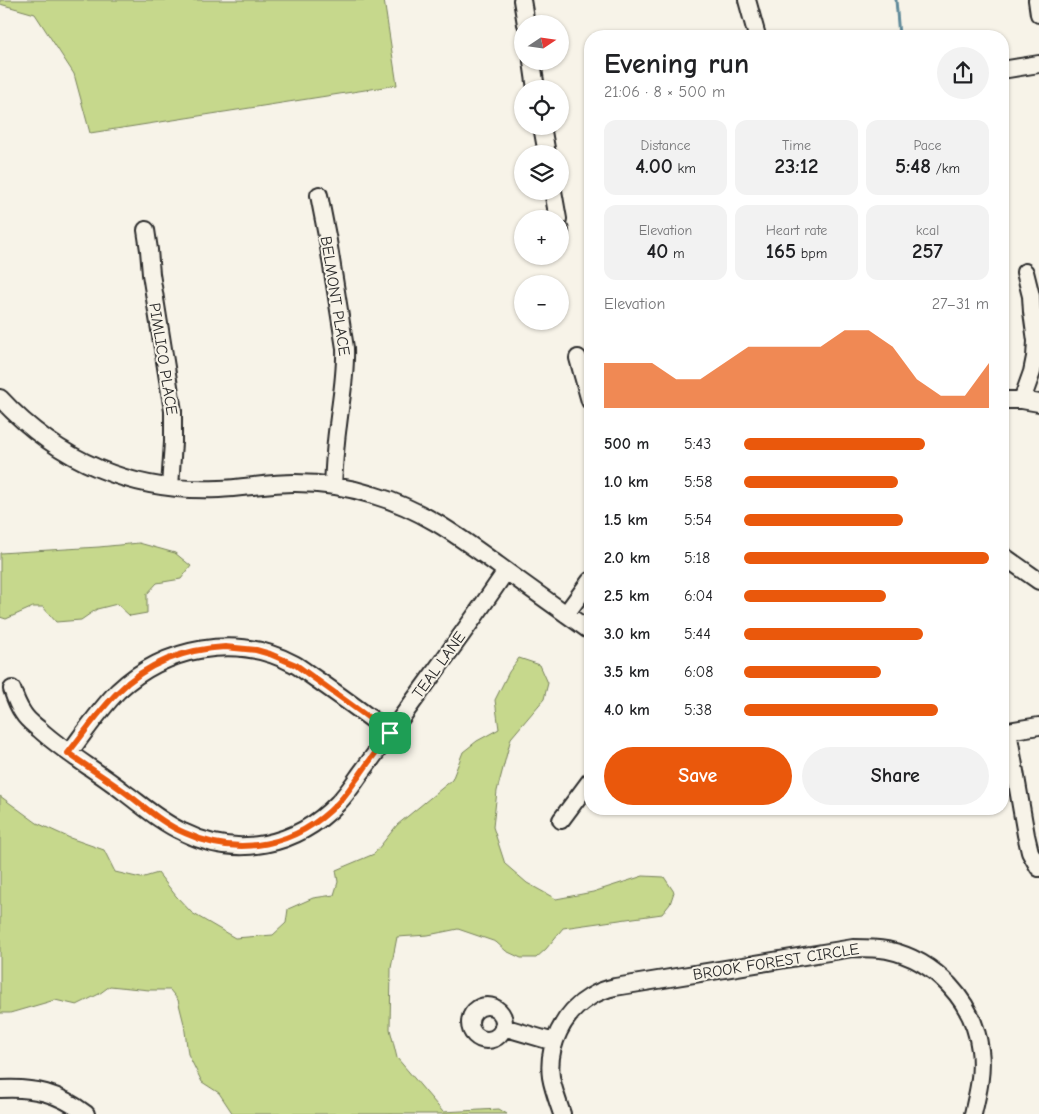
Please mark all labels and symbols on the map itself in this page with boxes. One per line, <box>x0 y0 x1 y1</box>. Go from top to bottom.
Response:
north arrow <box>514 15 569 70</box>
street label: BELMONT PLACE <box>317 235 353 358</box>
street label: PIMLICO PLACE <box>145 301 181 417</box>
street label: TEAL LANE <box>409 628 469 702</box>
pin <box>369 712 411 754</box>
street label: BROOK FOREST CIRCLE <box>691 940 861 984</box>

